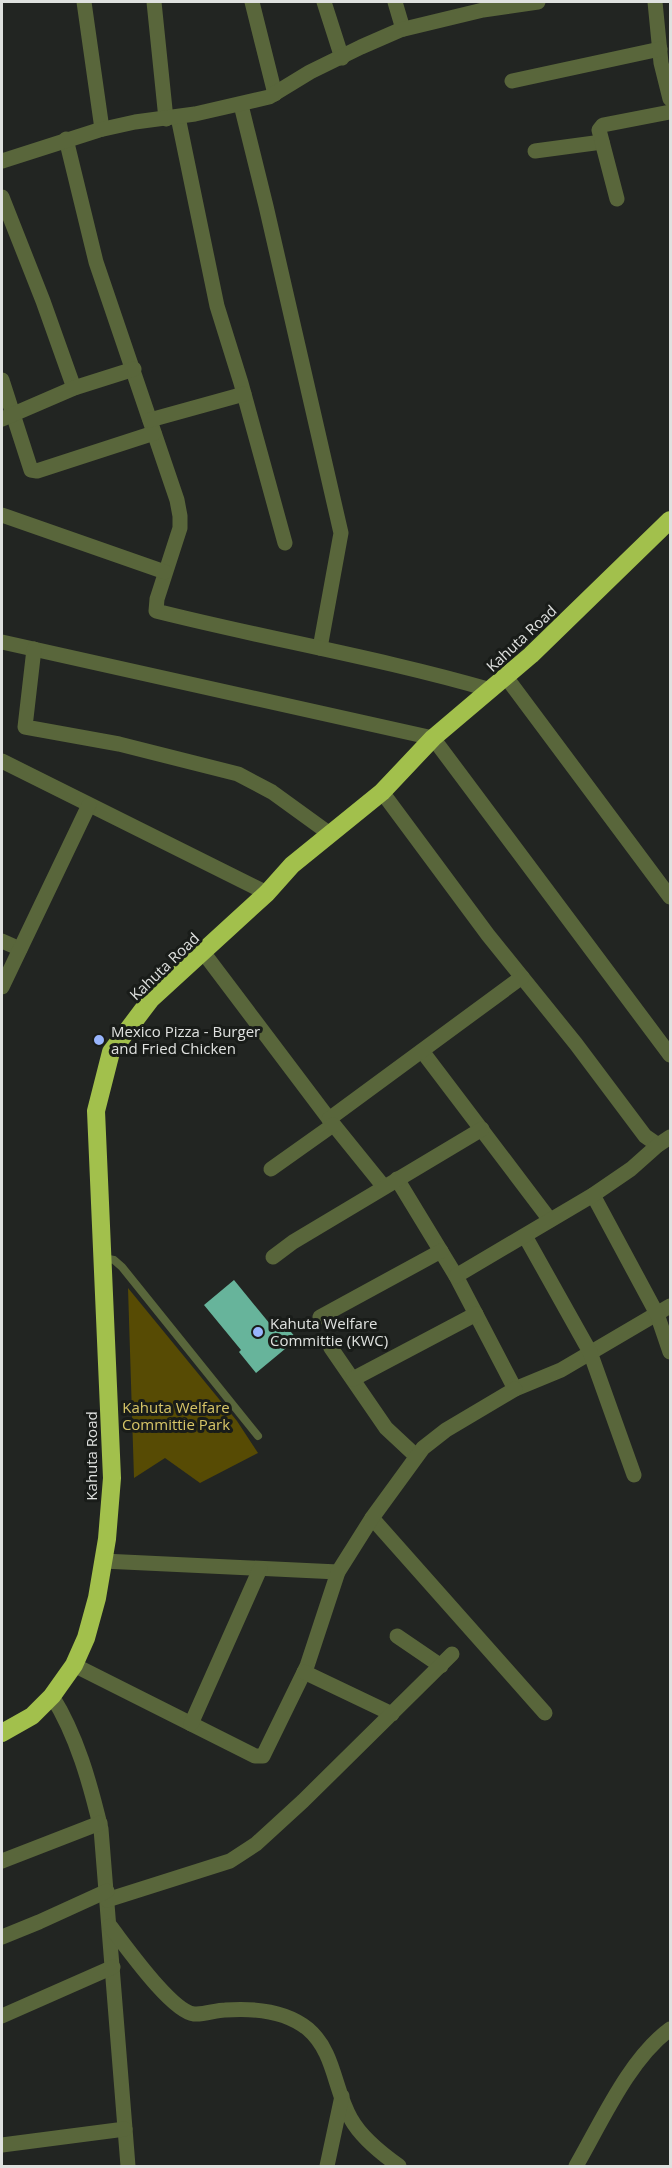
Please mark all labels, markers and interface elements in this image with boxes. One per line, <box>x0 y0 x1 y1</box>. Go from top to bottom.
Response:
street label: Kahuta Road <box>482 600 560 676</box>
street label: Kahuta Road <box>125 928 203 1004</box>
place label: Mexico Pizza - Burger and Fried Chicken <box>111 1021 260 1058</box>
marker: Mexico Pizza - Burger and Fried Chicken <box>92 1033 106 1047</box>
place label: Kahuta Welfare Committie (KWC) <box>270 1313 388 1350</box>
marker: Kahuta Welfare Committie (KWC) <box>251 1325 265 1339</box>
park label: Kahuta Welfare Committie Park <box>122 1397 230 1434</box>
street label: Kahuta Road <box>81 1411 101 1501</box>

